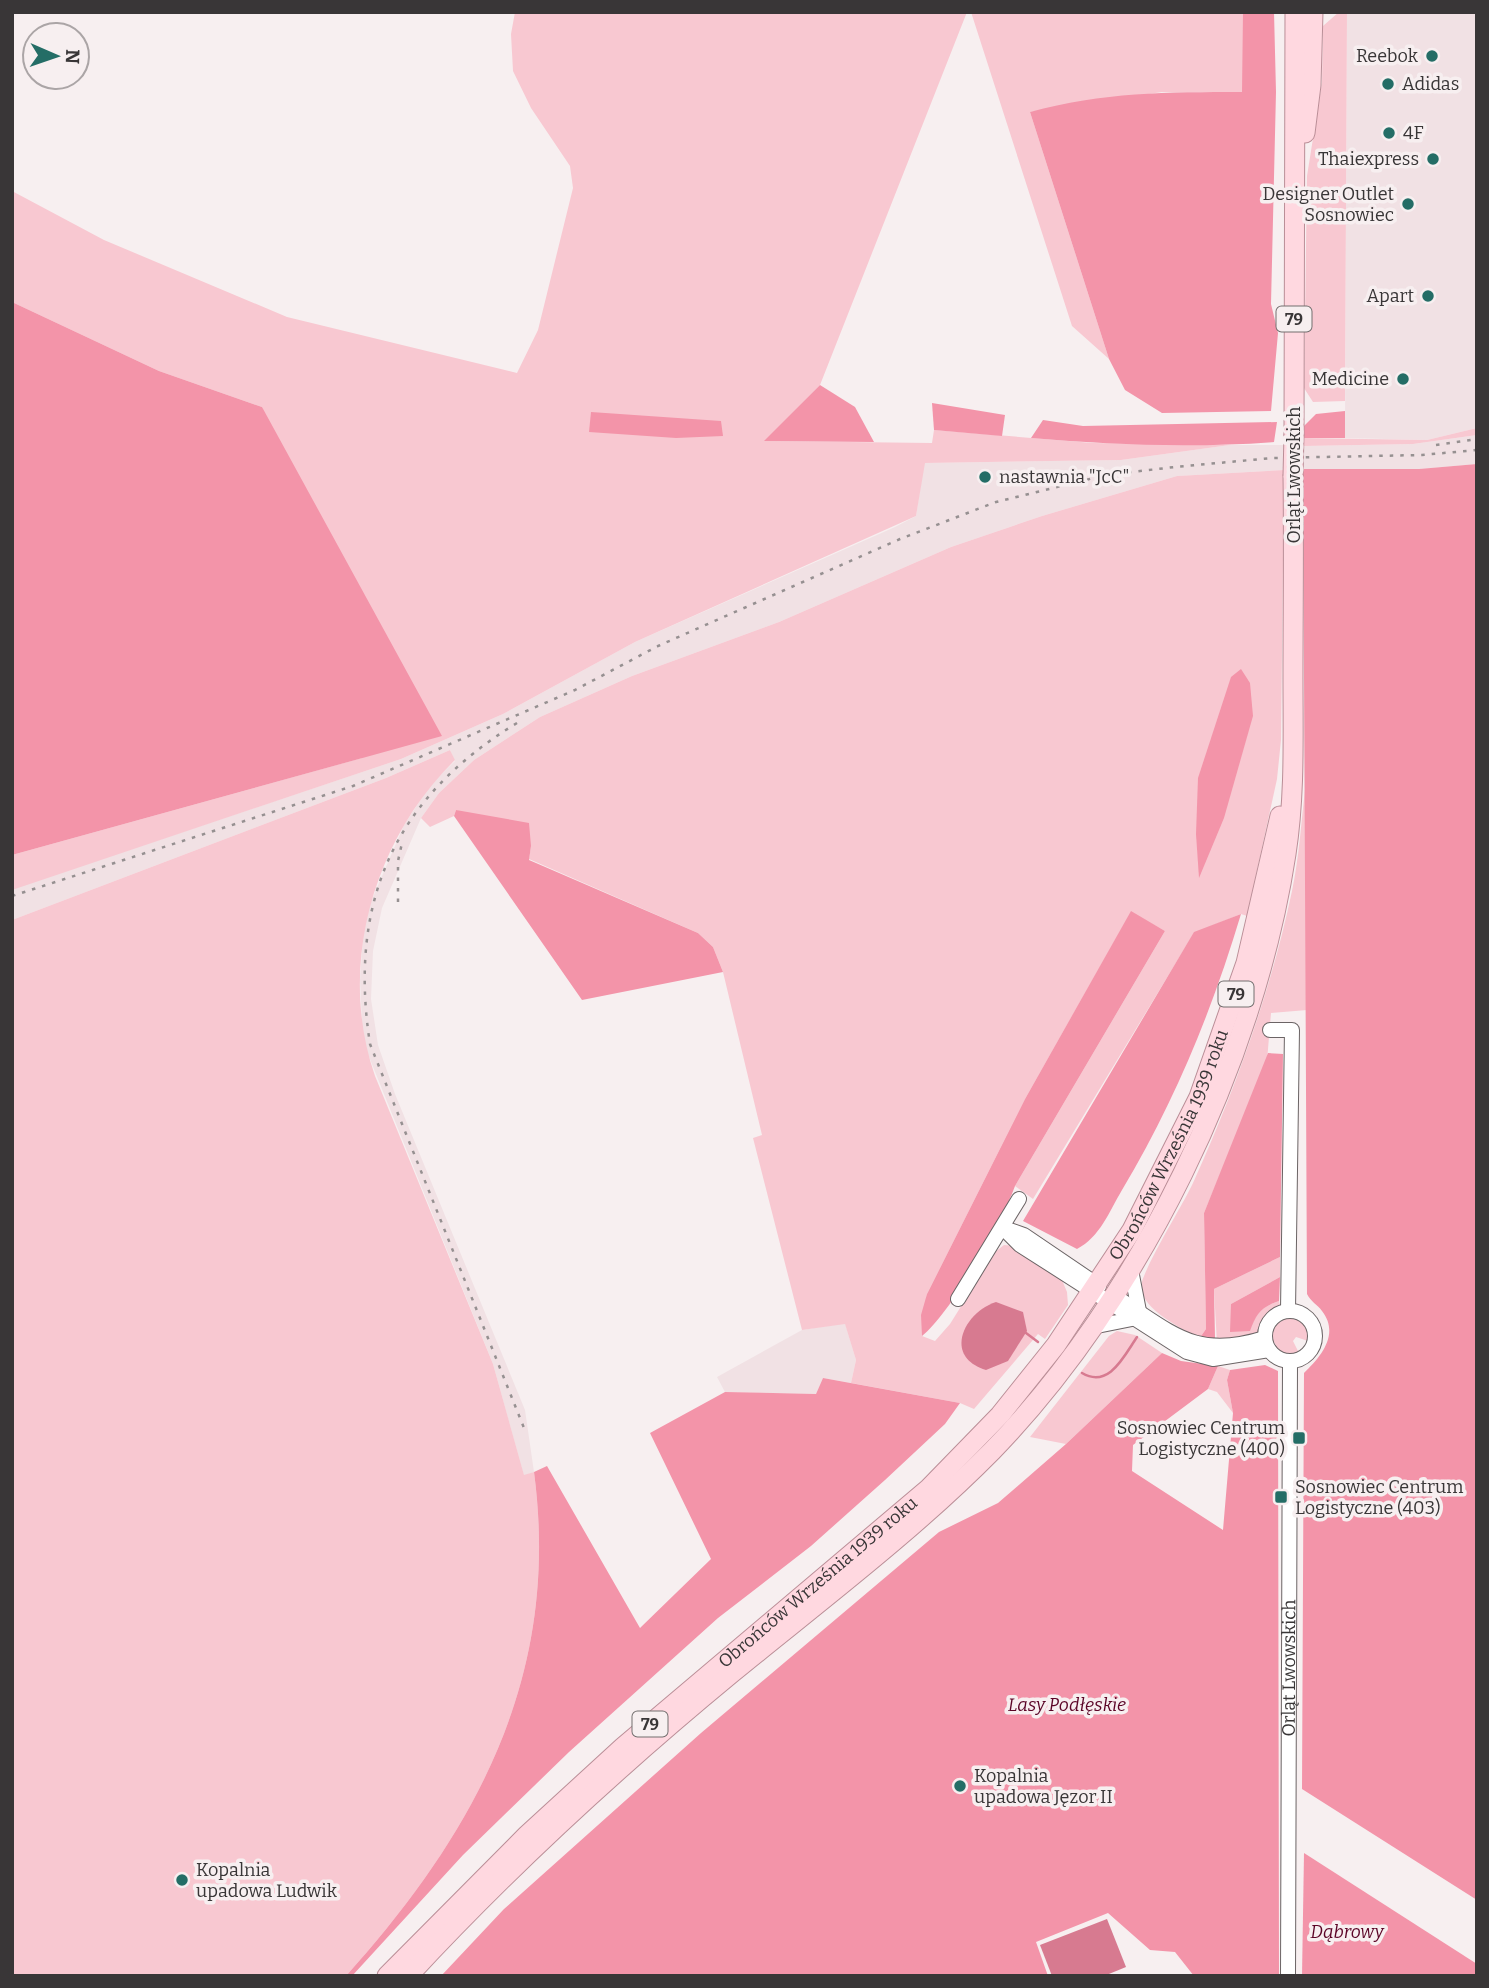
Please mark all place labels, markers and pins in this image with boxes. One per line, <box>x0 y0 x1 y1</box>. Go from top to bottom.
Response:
place label: Reebok <box>1356 45 1419 67</box>
marker: Reebok <box>1424 48 1440 64</box>
place label: Adidas <box>1402 73 1459 95</box>
marker: Adidas <box>1380 76 1396 92</box>
place label: 4F <box>1403 122 1424 144</box>
marker: 4F <box>1381 125 1397 141</box>
place label: Thaiexpress <box>1318 148 1419 170</box>
marker: Thaiexpress <box>1425 151 1441 167</box>
place label: Designer Outlet Sosnowiec <box>1262 183 1394 226</box>
marker: Designer Outlet Sosnowiec <box>1400 196 1416 212</box>
place label: Apart <box>1367 285 1414 307</box>
marker: Apart <box>1420 288 1436 304</box>
place label: Medicine <box>1312 368 1389 390</box>
marker: Medicine <box>1395 371 1411 387</box>
place label: nastawnia "JcC" <box>999 466 1130 488</box>
marker: nastawnia "JcC" <box>977 469 993 485</box>
place label: Sosnowiec Centrum Logistyczne (400) <box>1117 1417 1285 1460</box>
marker: Sosnowiec Centrum Logistyczne (400) <box>1291 1430 1307 1446</box>
place label: Sosnowiec Centrum Logistyczne (403) <box>1295 1476 1463 1519</box>
marker: Sosnowiec Centrum Logistyczne (403) <box>1273 1489 1289 1505</box>
place label: Kopalnia upadowa Jęzor II <box>974 1765 1113 1808</box>
marker: Kopalnia upadowa Jęzor II <box>952 1778 968 1794</box>
place label: Kopalnia upadowa Ludwik <box>196 1859 338 1902</box>
marker: Kopalnia upadowa Ludwik <box>174 1872 190 1888</box>

